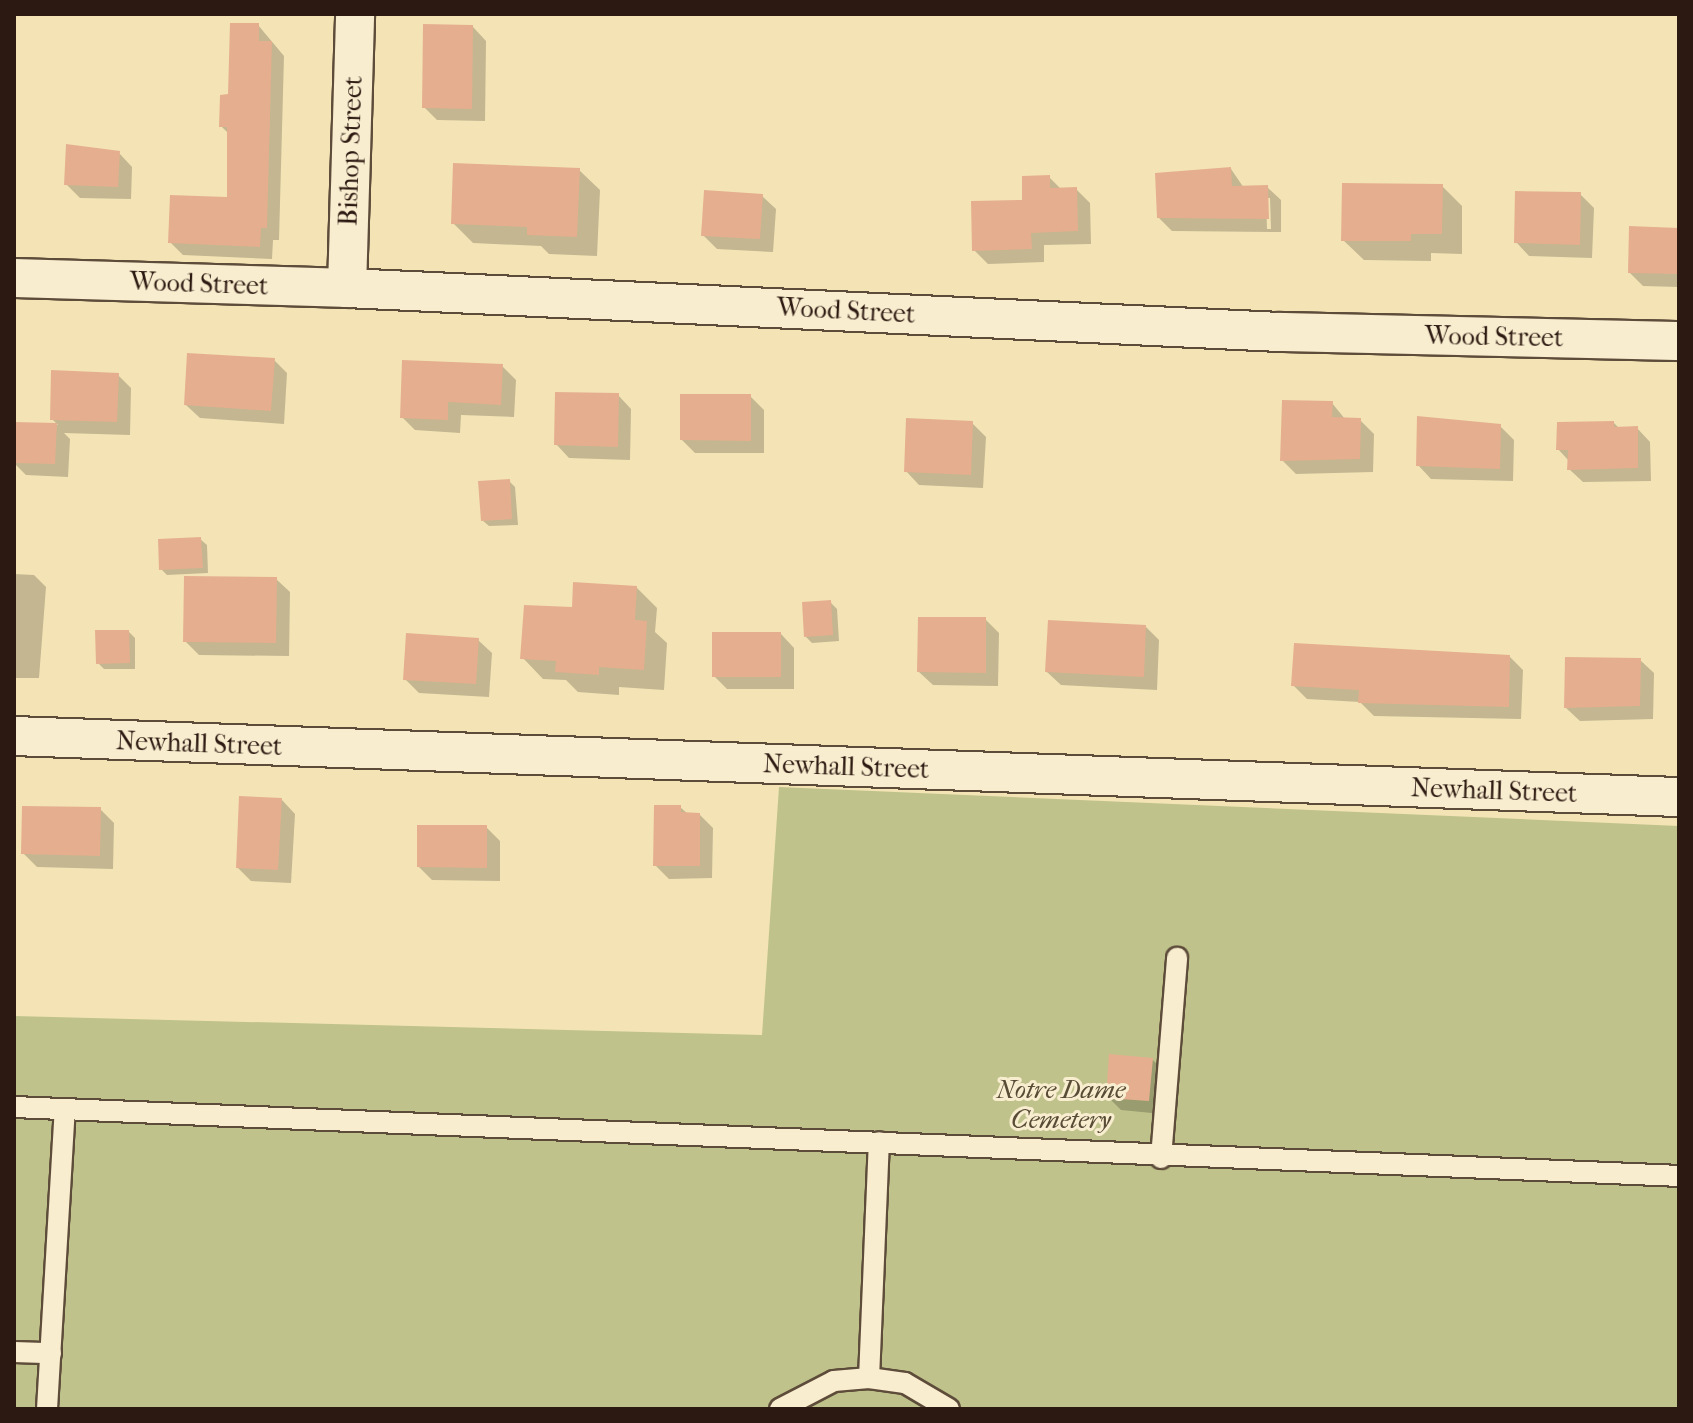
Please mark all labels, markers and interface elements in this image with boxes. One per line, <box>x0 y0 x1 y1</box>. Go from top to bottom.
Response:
street label: Bishop Street <box>333 75 369 227</box>
street label: Wood Street <box>129 266 269 302</box>
street label: Wood Street <box>776 292 916 330</box>
street label: Wood Street <box>1424 320 1564 354</box>
street label: Newhall Street <box>115 726 283 762</box>
street label: Newhall Street <box>762 749 930 785</box>
street label: Newhall Street <box>1410 773 1578 809</box>
park label: Notre Dame Cemetery <box>997 1074 1125 1136</box>

